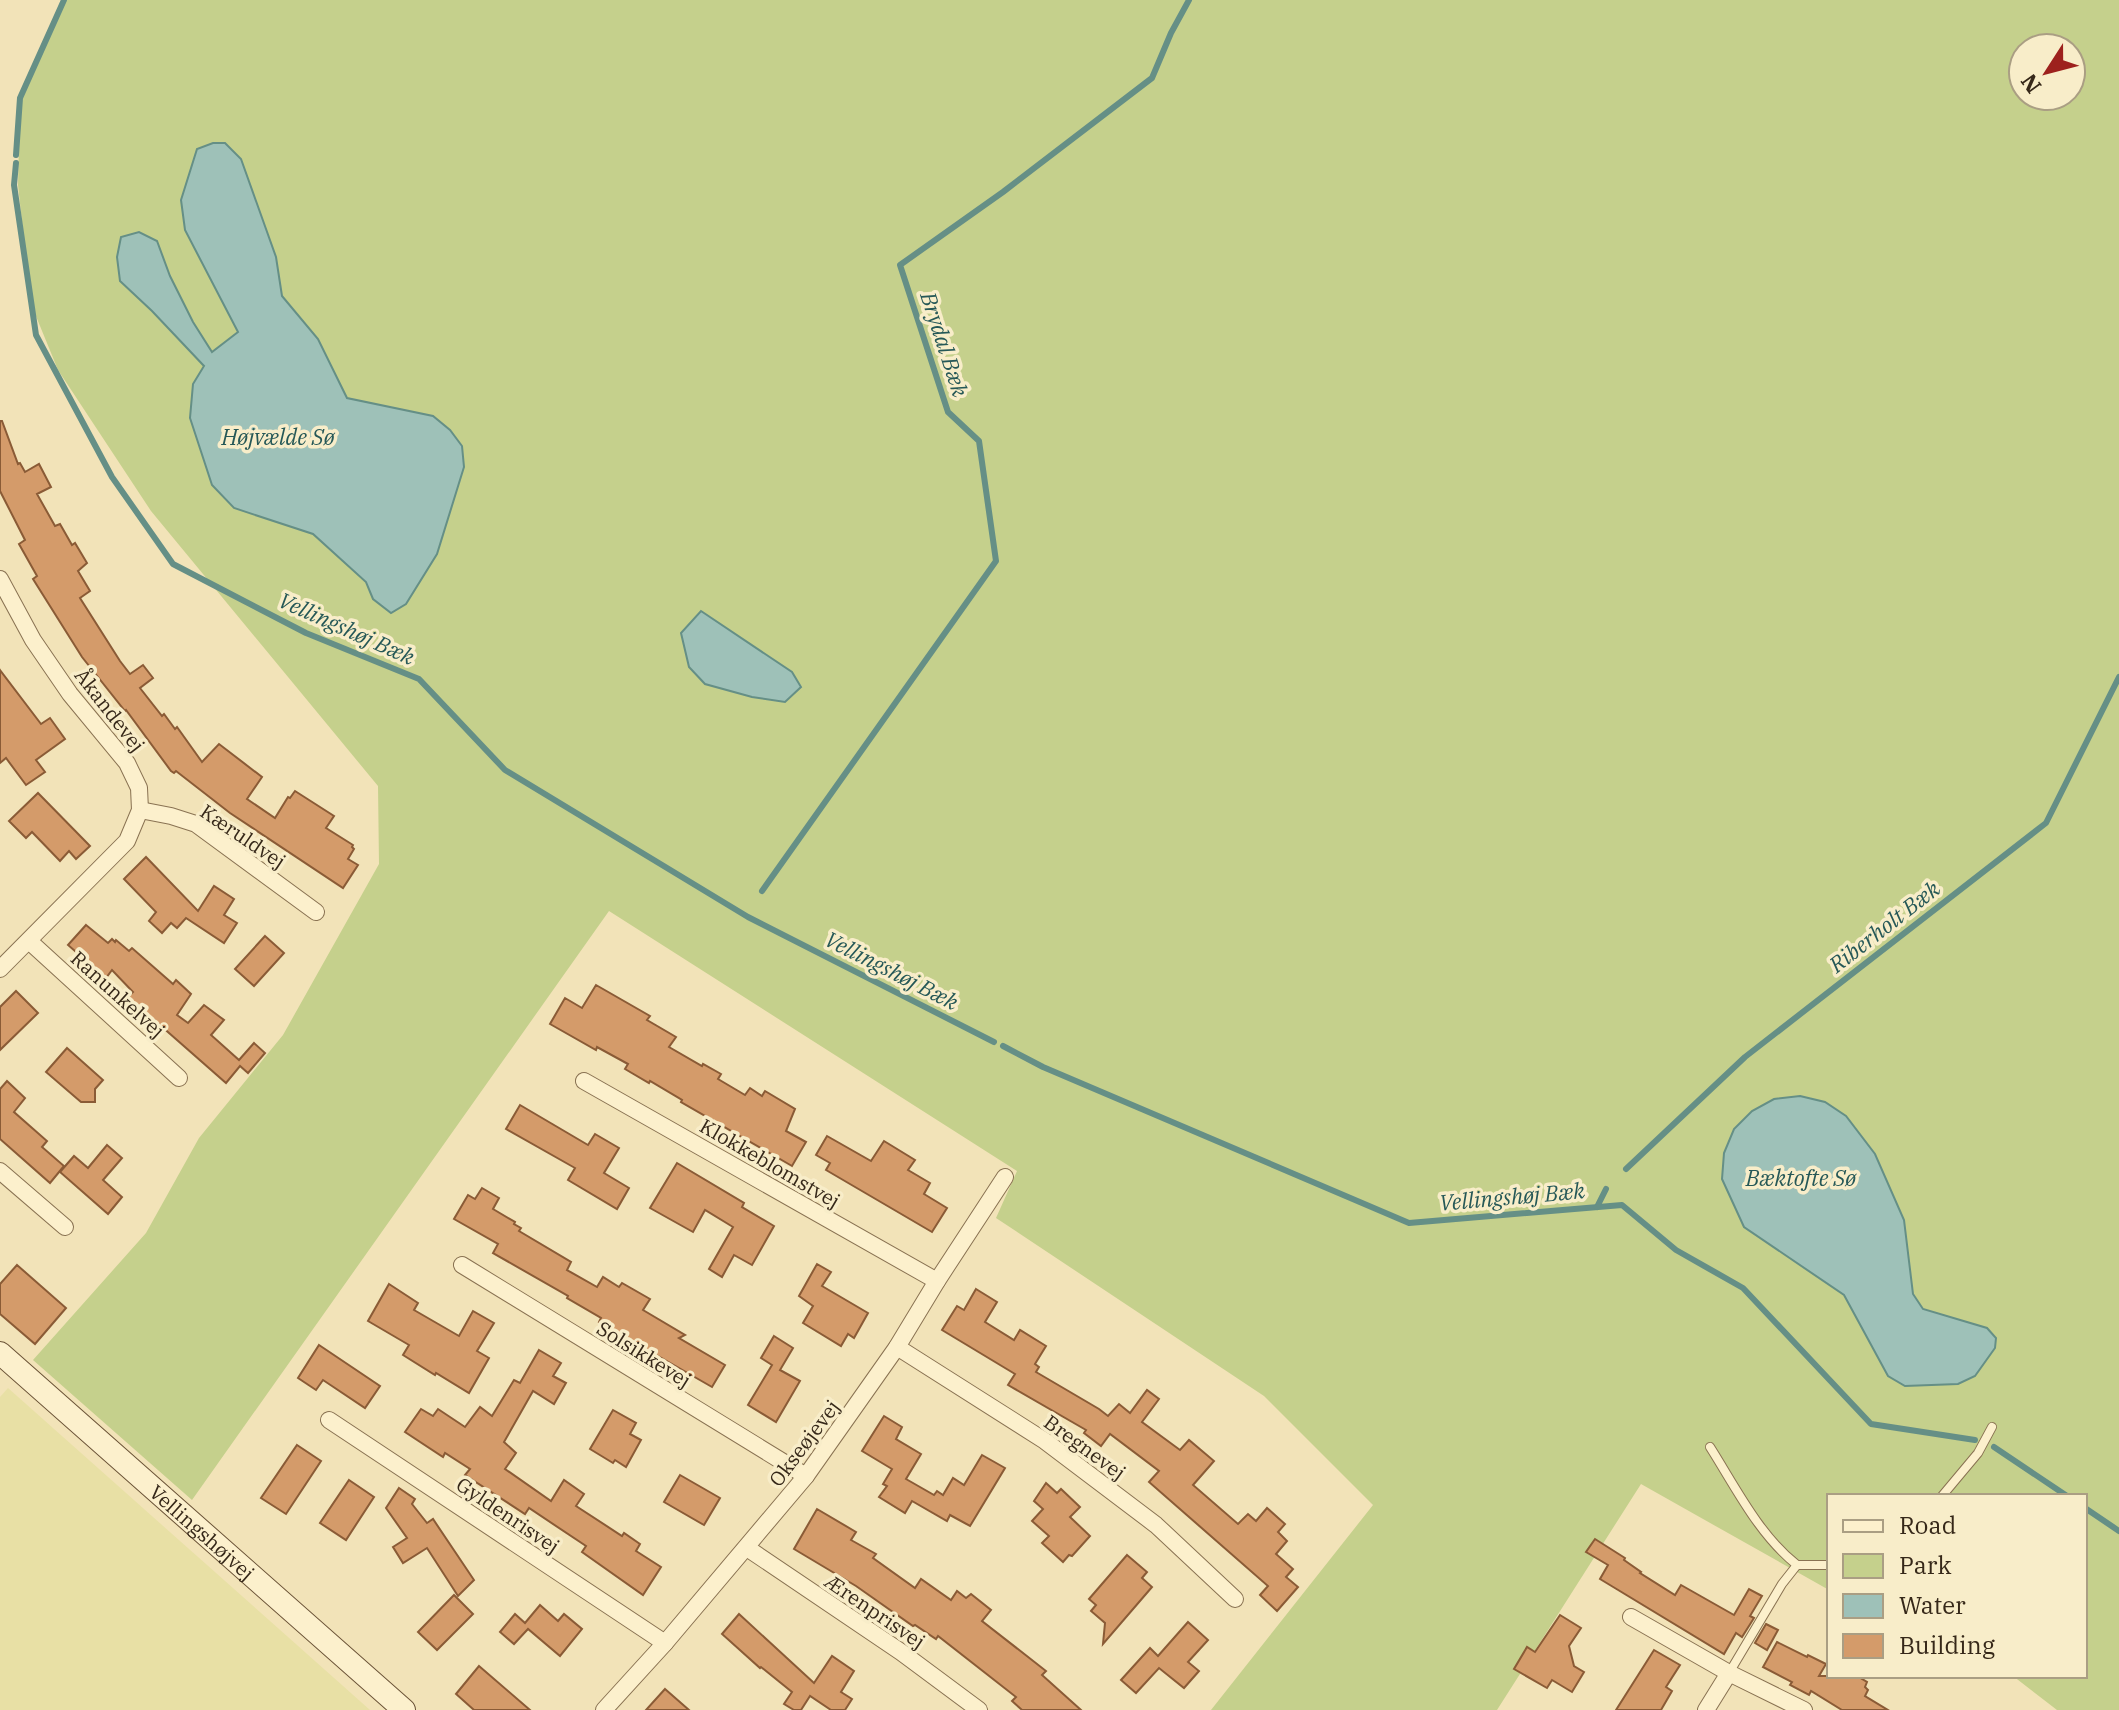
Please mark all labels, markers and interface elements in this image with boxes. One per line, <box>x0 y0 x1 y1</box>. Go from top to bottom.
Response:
north arrow <box>2007 32 2087 112</box>
text: N <box>2014 68 2047 100</box>
water label: Brydal Bæk <box>914 287 976 401</box>
water label: Højvælde Sø <box>220 422 336 451</box>
water label: Vellingshøj Bæk <box>274 585 420 671</box>
street label: Åkandevej <box>69 663 151 757</box>
street label: Kæruldvej <box>195 798 291 874</box>
water label: Riberholt Bæk <box>1822 873 1946 979</box>
water label: Vellingshøj Bæk <box>820 924 964 1016</box>
street label: Ranunkelvej <box>65 945 171 1043</box>
street label: Klokkeblomstvej <box>695 1112 845 1214</box>
water label: Bæktofte Sø <box>1745 1163 1857 1192</box>
water label: Vellingshøj Bæk <box>1438 1175 1586 1217</box>
street label: Solsikkevej <box>592 1314 696 1394</box>
street label: Okseøjevej <box>763 1394 845 1492</box>
street label: Bregnevej <box>1039 1408 1131 1486</box>
street label: Gyldenrisvej <box>451 1471 565 1559</box>
street label: Vellingshøjvej <box>144 1478 261 1586</box>
legend <box>1827 1494 2087 1678</box>
text: Road <box>1899 1509 1956 1541</box>
text: Park <box>1899 1549 1951 1581</box>
street label: Ærenprisvej <box>819 1567 931 1655</box>
text: Water <box>1899 1589 1966 1621</box>
text: Building <box>1899 1629 1995 1661</box>

